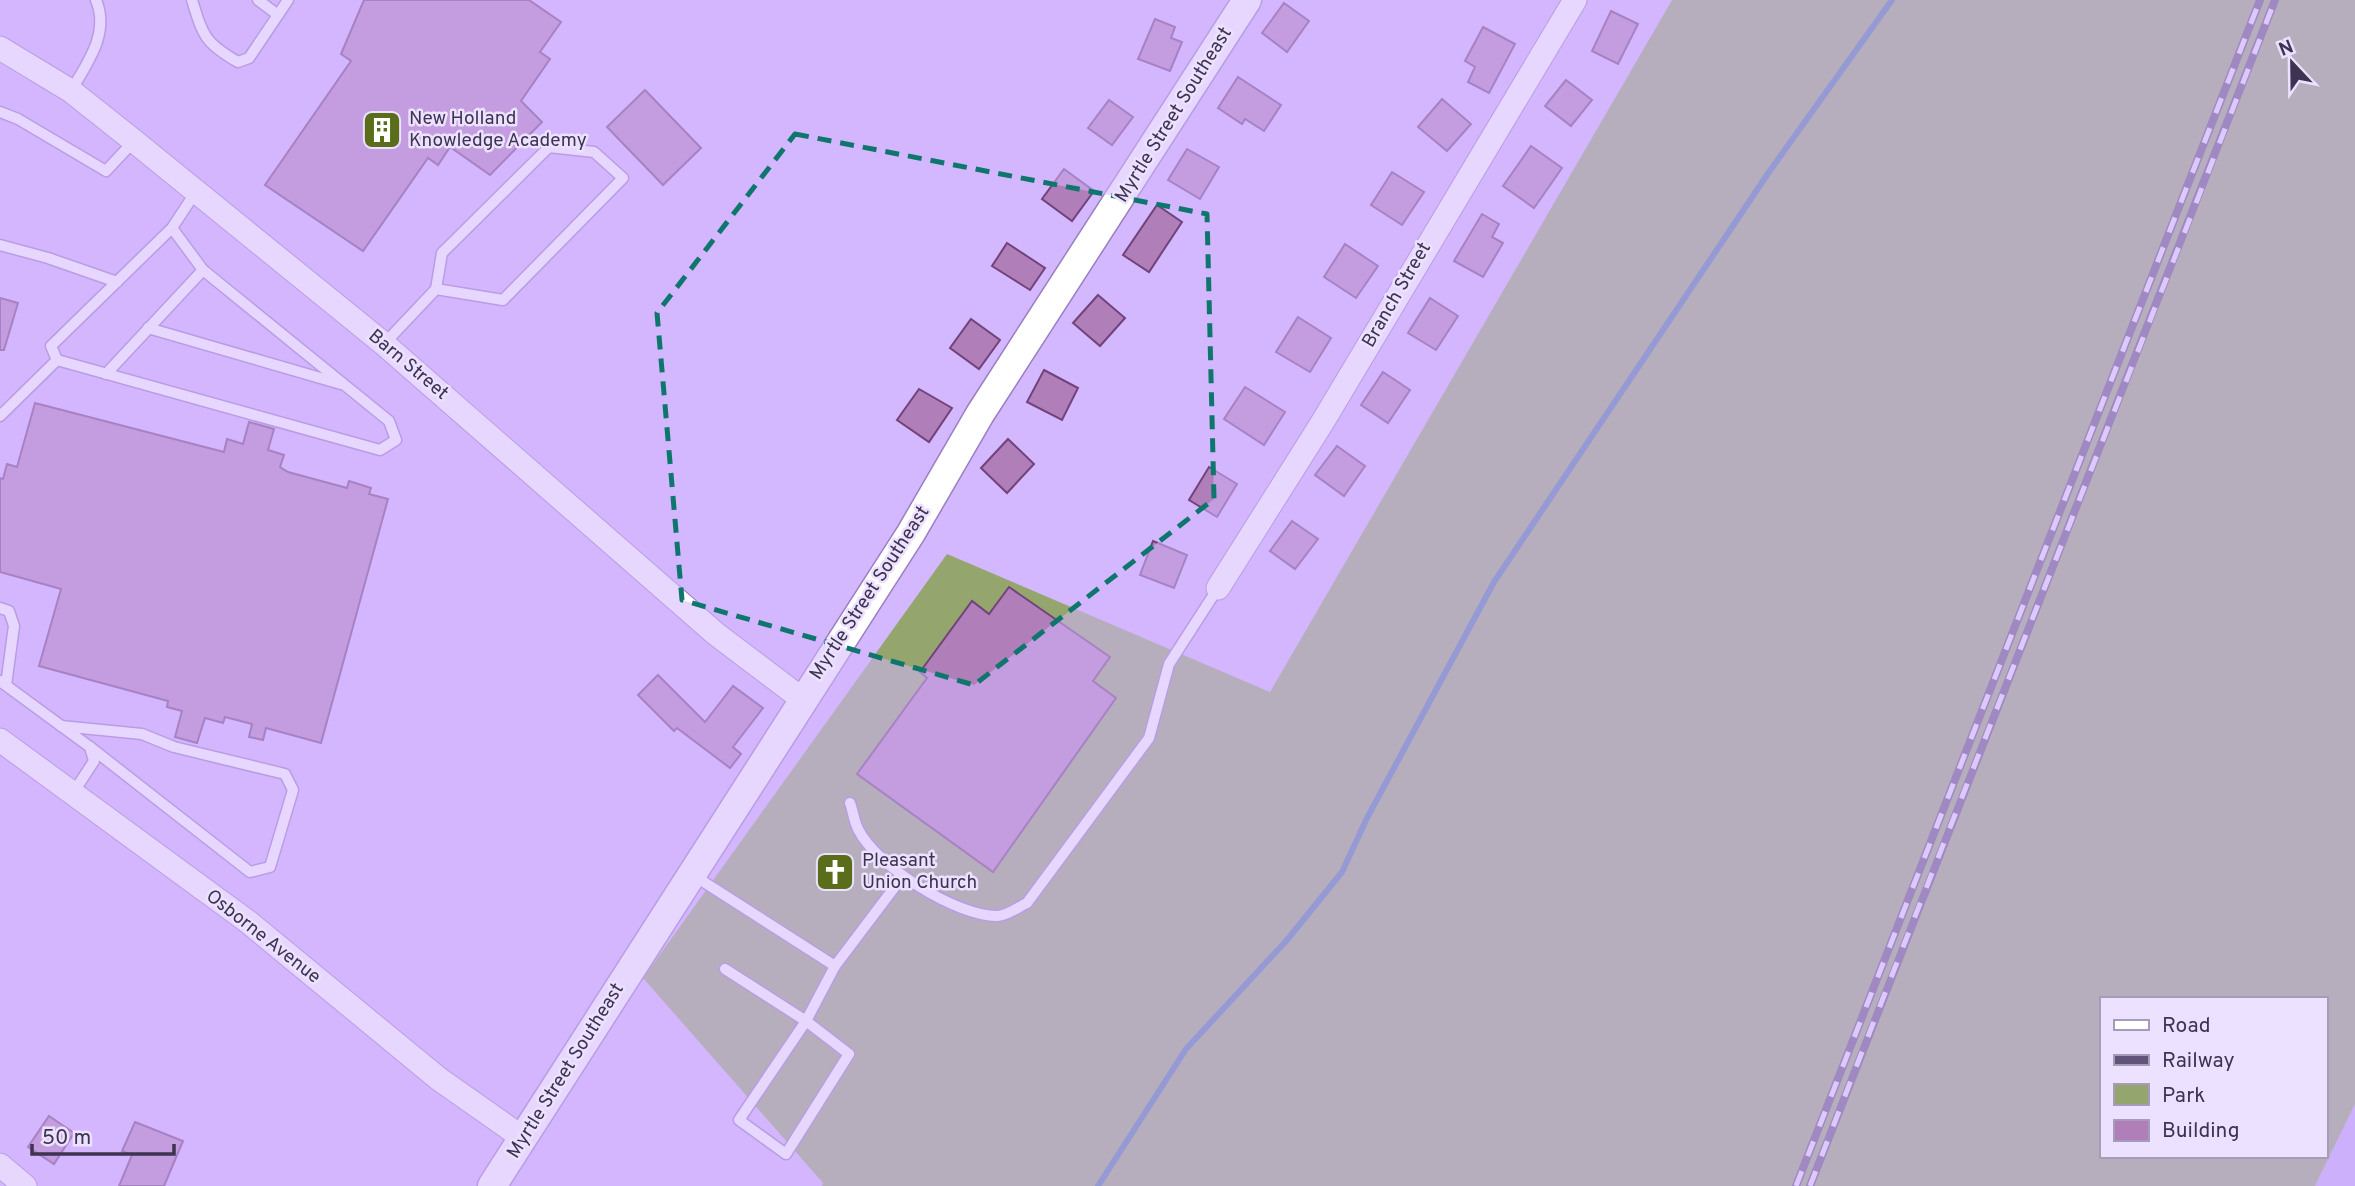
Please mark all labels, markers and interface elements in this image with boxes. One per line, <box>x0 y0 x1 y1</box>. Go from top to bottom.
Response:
street label: Myrtle Street Southeast <box>1110 23 1238 207</box>
north arrow <box>2257 28 2327 98</box>
text: N <box>2276 35 2297 63</box>
place label: New Holland Knowledge Academy <box>409 107 587 153</box>
building icon: New Holland Knowledge Academy <box>361 109 403 151</box>
street label: Branch Street <box>1357 238 1437 352</box>
street label: Barn Street <box>363 324 453 406</box>
street label: Myrtle Street Southeast <box>805 502 935 684</box>
place label: Pleasant Union Church <box>862 849 977 895</box>
church icon: Pleasant Union Church <box>814 851 856 893</box>
street label: Osborne Avenue <box>201 885 325 989</box>
street label: Myrtle Street Southeast <box>502 979 630 1163</box>
legend <box>2100 997 2327 1158</box>
text: Road <box>2162 1013 2211 1040</box>
text: Railway <box>2162 1048 2235 1075</box>
text: Park <box>2162 1083 2205 1110</box>
scale bar <box>32 1112 173 1156</box>
text: Building <box>2162 1118 2240 1145</box>
text: 50 m <box>42 1125 91 1152</box>

